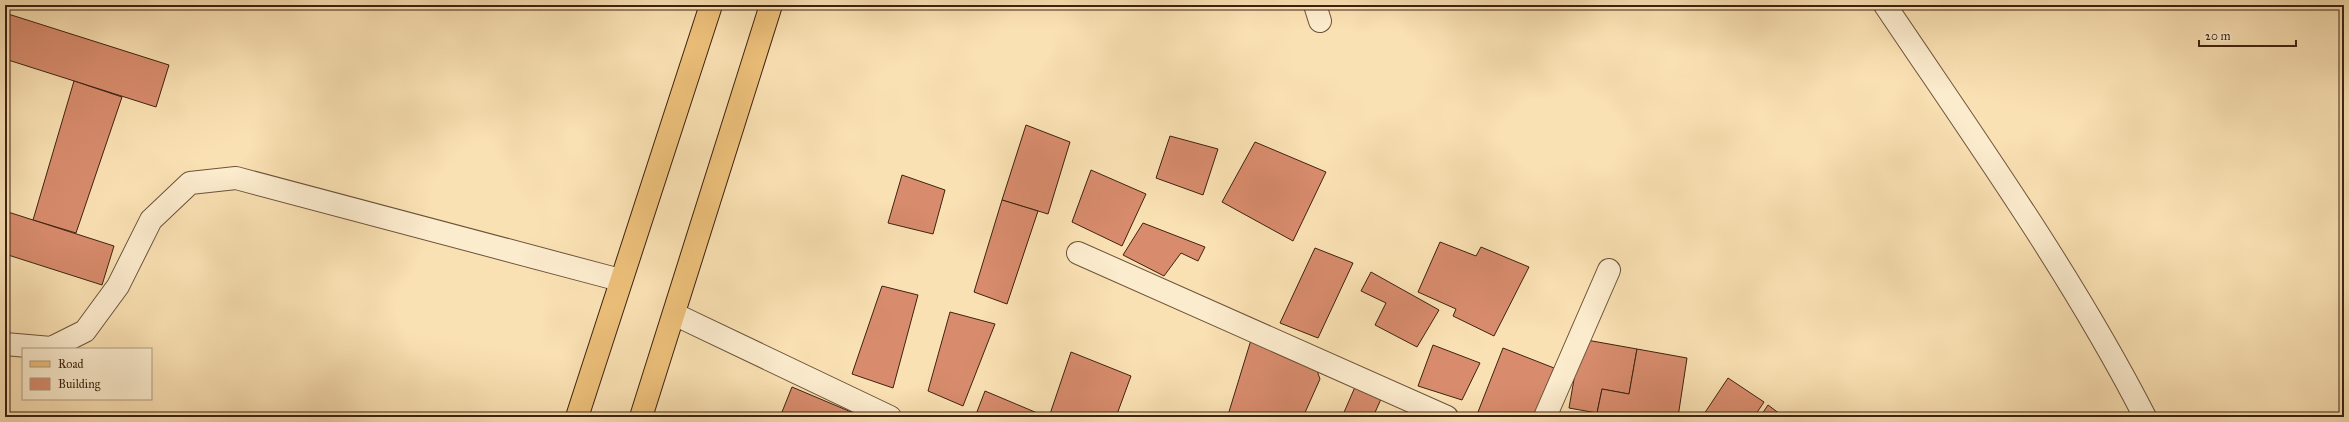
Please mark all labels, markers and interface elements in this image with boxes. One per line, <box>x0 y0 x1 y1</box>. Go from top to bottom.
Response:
scale bar <box>2199 22 2296 48</box>
text: 20 m <box>2205 29 2231 43</box>
legend <box>22 348 152 400</box>
text: Road <box>58 357 84 371</box>
text: Building <box>58 377 101 392</box>

